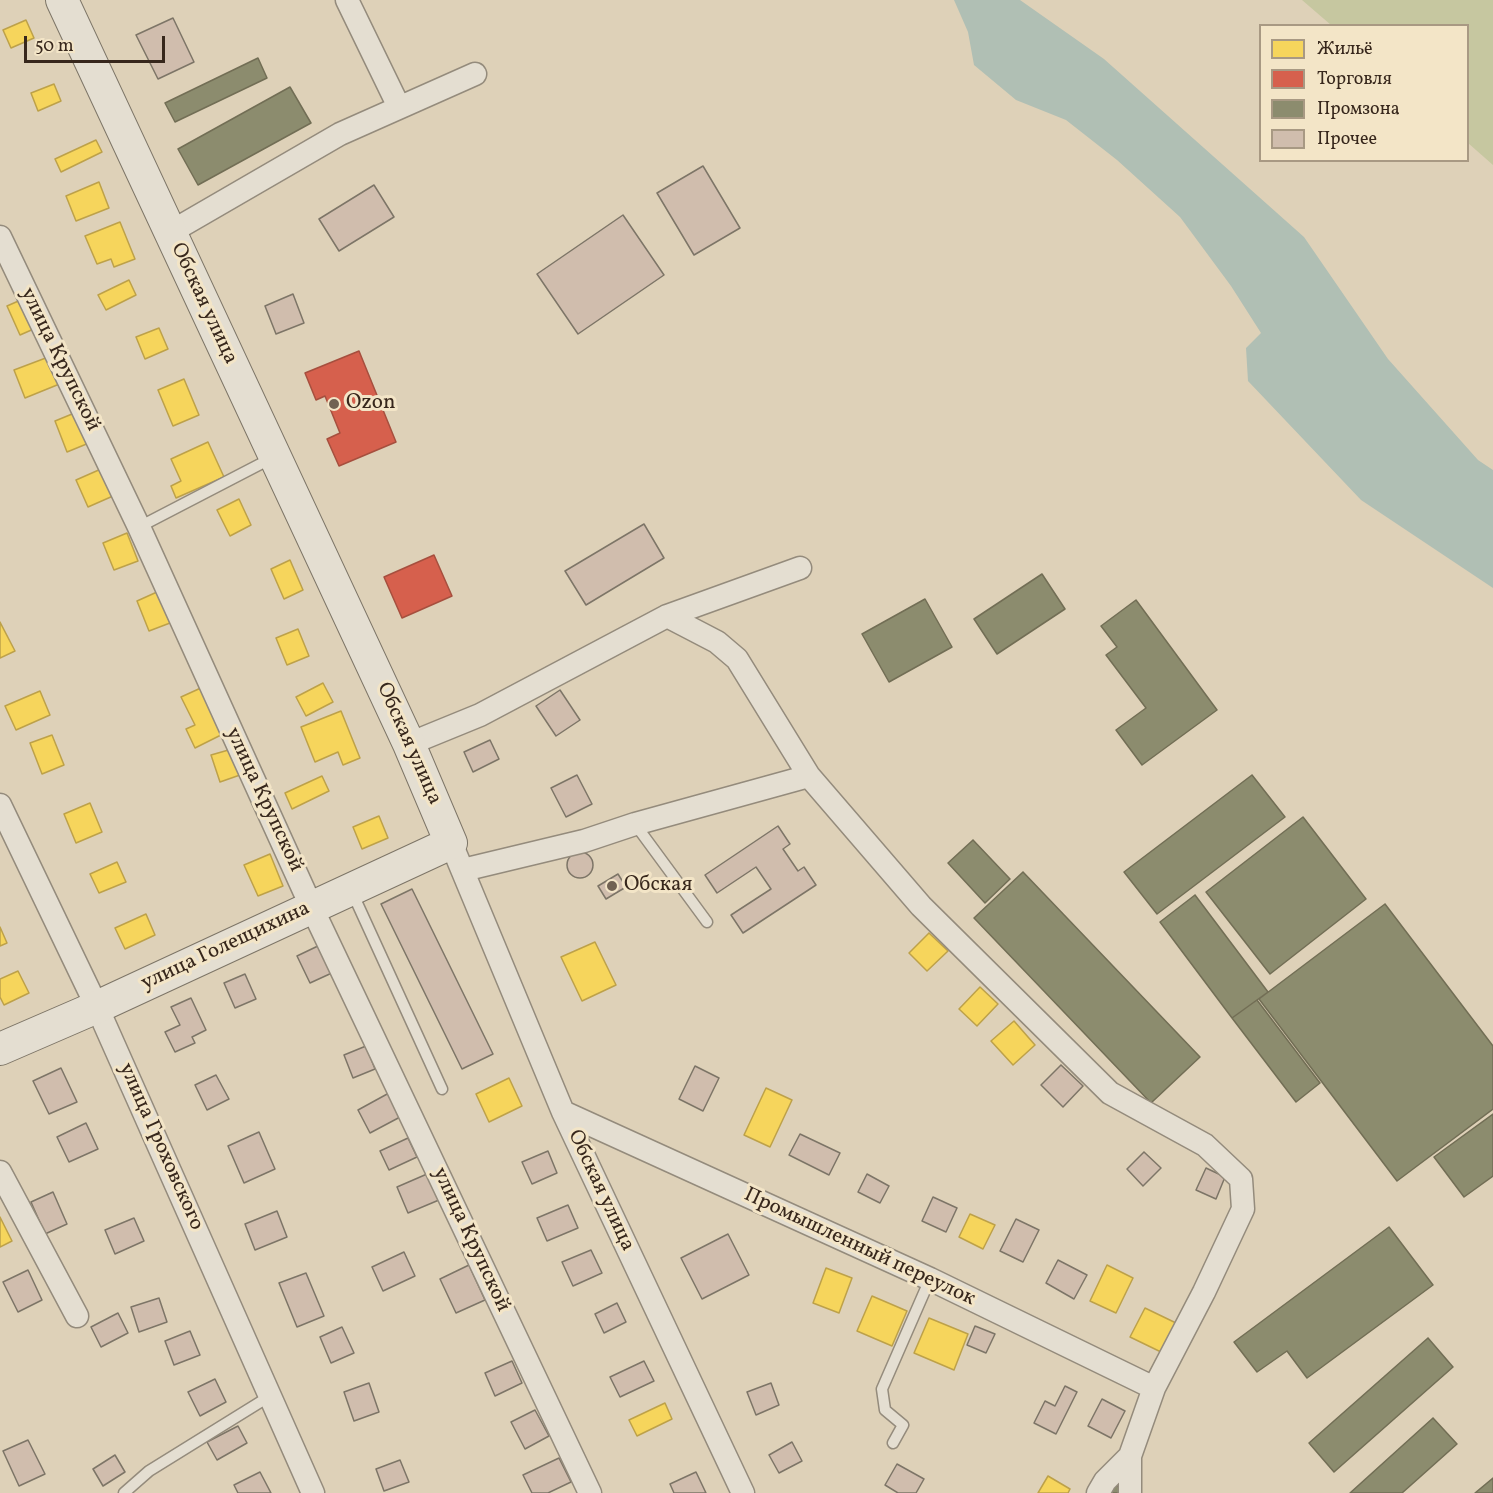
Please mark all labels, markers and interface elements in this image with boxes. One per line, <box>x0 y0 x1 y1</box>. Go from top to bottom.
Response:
scale bar <box>27 24 168 62</box>
legend <box>1259 24 1469 162</box>
text: 50 m <box>35 34 74 59</box>
text: Жильё <box>1317 37 1373 62</box>
text: Торговля <box>1317 67 1392 92</box>
text: Промзона <box>1317 97 1400 122</box>
text: Прочее <box>1317 127 1377 152</box>
street label: Обская улица <box>164 239 242 369</box>
street label: улица Крупской <box>13 284 105 436</box>
place label: Ozon <box>346 391 396 417</box>
marker: Ozon <box>327 397 341 411</box>
street label: Обская улица <box>370 679 446 809</box>
street label: улица Крупской <box>219 724 307 876</box>
place label: Обская <box>624 873 692 899</box>
marker: Обская <box>605 879 619 893</box>
street label: улица Голещихина <box>137 897 315 997</box>
street label: улица Гроховского <box>112 1060 208 1234</box>
street label: Обская улица <box>561 1126 639 1256</box>
street label: улица Крупской <box>426 1164 514 1316</box>
street label: Промышленный переулок <box>739 1183 979 1313</box>

